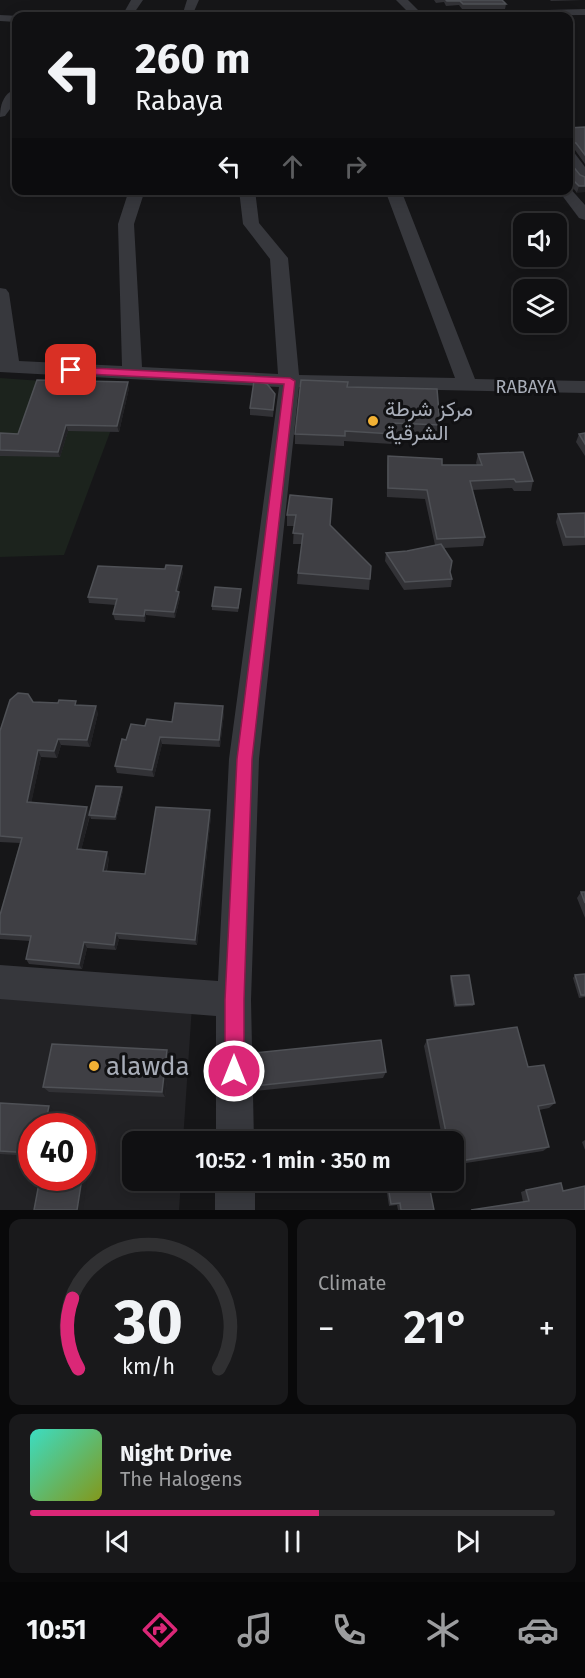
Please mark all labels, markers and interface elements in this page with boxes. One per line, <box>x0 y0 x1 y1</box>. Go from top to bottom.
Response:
text: 260 m <box>135 34 250 84</box>
icon: left <box>36 36 114 114</box>
text: Rabaya <box>135 85 223 117</box>
icon: left <box>213 150 246 183</box>
icon: ahead <box>276 150 309 183</box>
icon: right <box>339 150 372 183</box>
map controls <box>513 213 567 333</box>
button: sound <box>513 213 567 267</box>
button: layers <box>513 279 567 333</box>
pin <box>45 344 96 395</box>
icon: arrive <box>54 353 87 386</box>
street label: RABAYA <box>496 376 557 398</box>
place label: مركز شرطة الشرقية <box>385 396 473 446</box>
marker: مركز شرطة الشرقية <box>366 414 380 428</box>
position arrow <box>202 1039 266 1103</box>
place label: alawda <box>106 1051 190 1082</box>
marker: alawda <box>87 1059 101 1073</box>
speed limit sign: 40 <box>18 1113 96 1191</box>
text: 10:52 · 1 min · 350 m <box>195 1147 391 1174</box>
text: Climate <box>318 1271 386 1295</box>
text: 30 <box>113 1285 183 1360</box>
text: 21° <box>404 1301 470 1355</box>
text: − <box>318 1309 335 1349</box>
text: + <box>539 1309 555 1349</box>
text: km/h <box>122 1354 175 1380</box>
text: Night Drive <box>120 1440 232 1467</box>
text: The Halogens <box>120 1467 242 1491</box>
icon: previous <box>101 1525 134 1558</box>
icon: pause <box>276 1525 309 1558</box>
icon: next <box>451 1525 484 1558</box>
icon: directions <box>139 1609 181 1651</box>
icon: music <box>234 1609 276 1651</box>
icon: phone <box>328 1609 370 1651</box>
icon: climate <box>422 1609 464 1651</box>
icon: car <box>517 1609 559 1651</box>
text: 10:51 <box>26 1614 87 1646</box>

